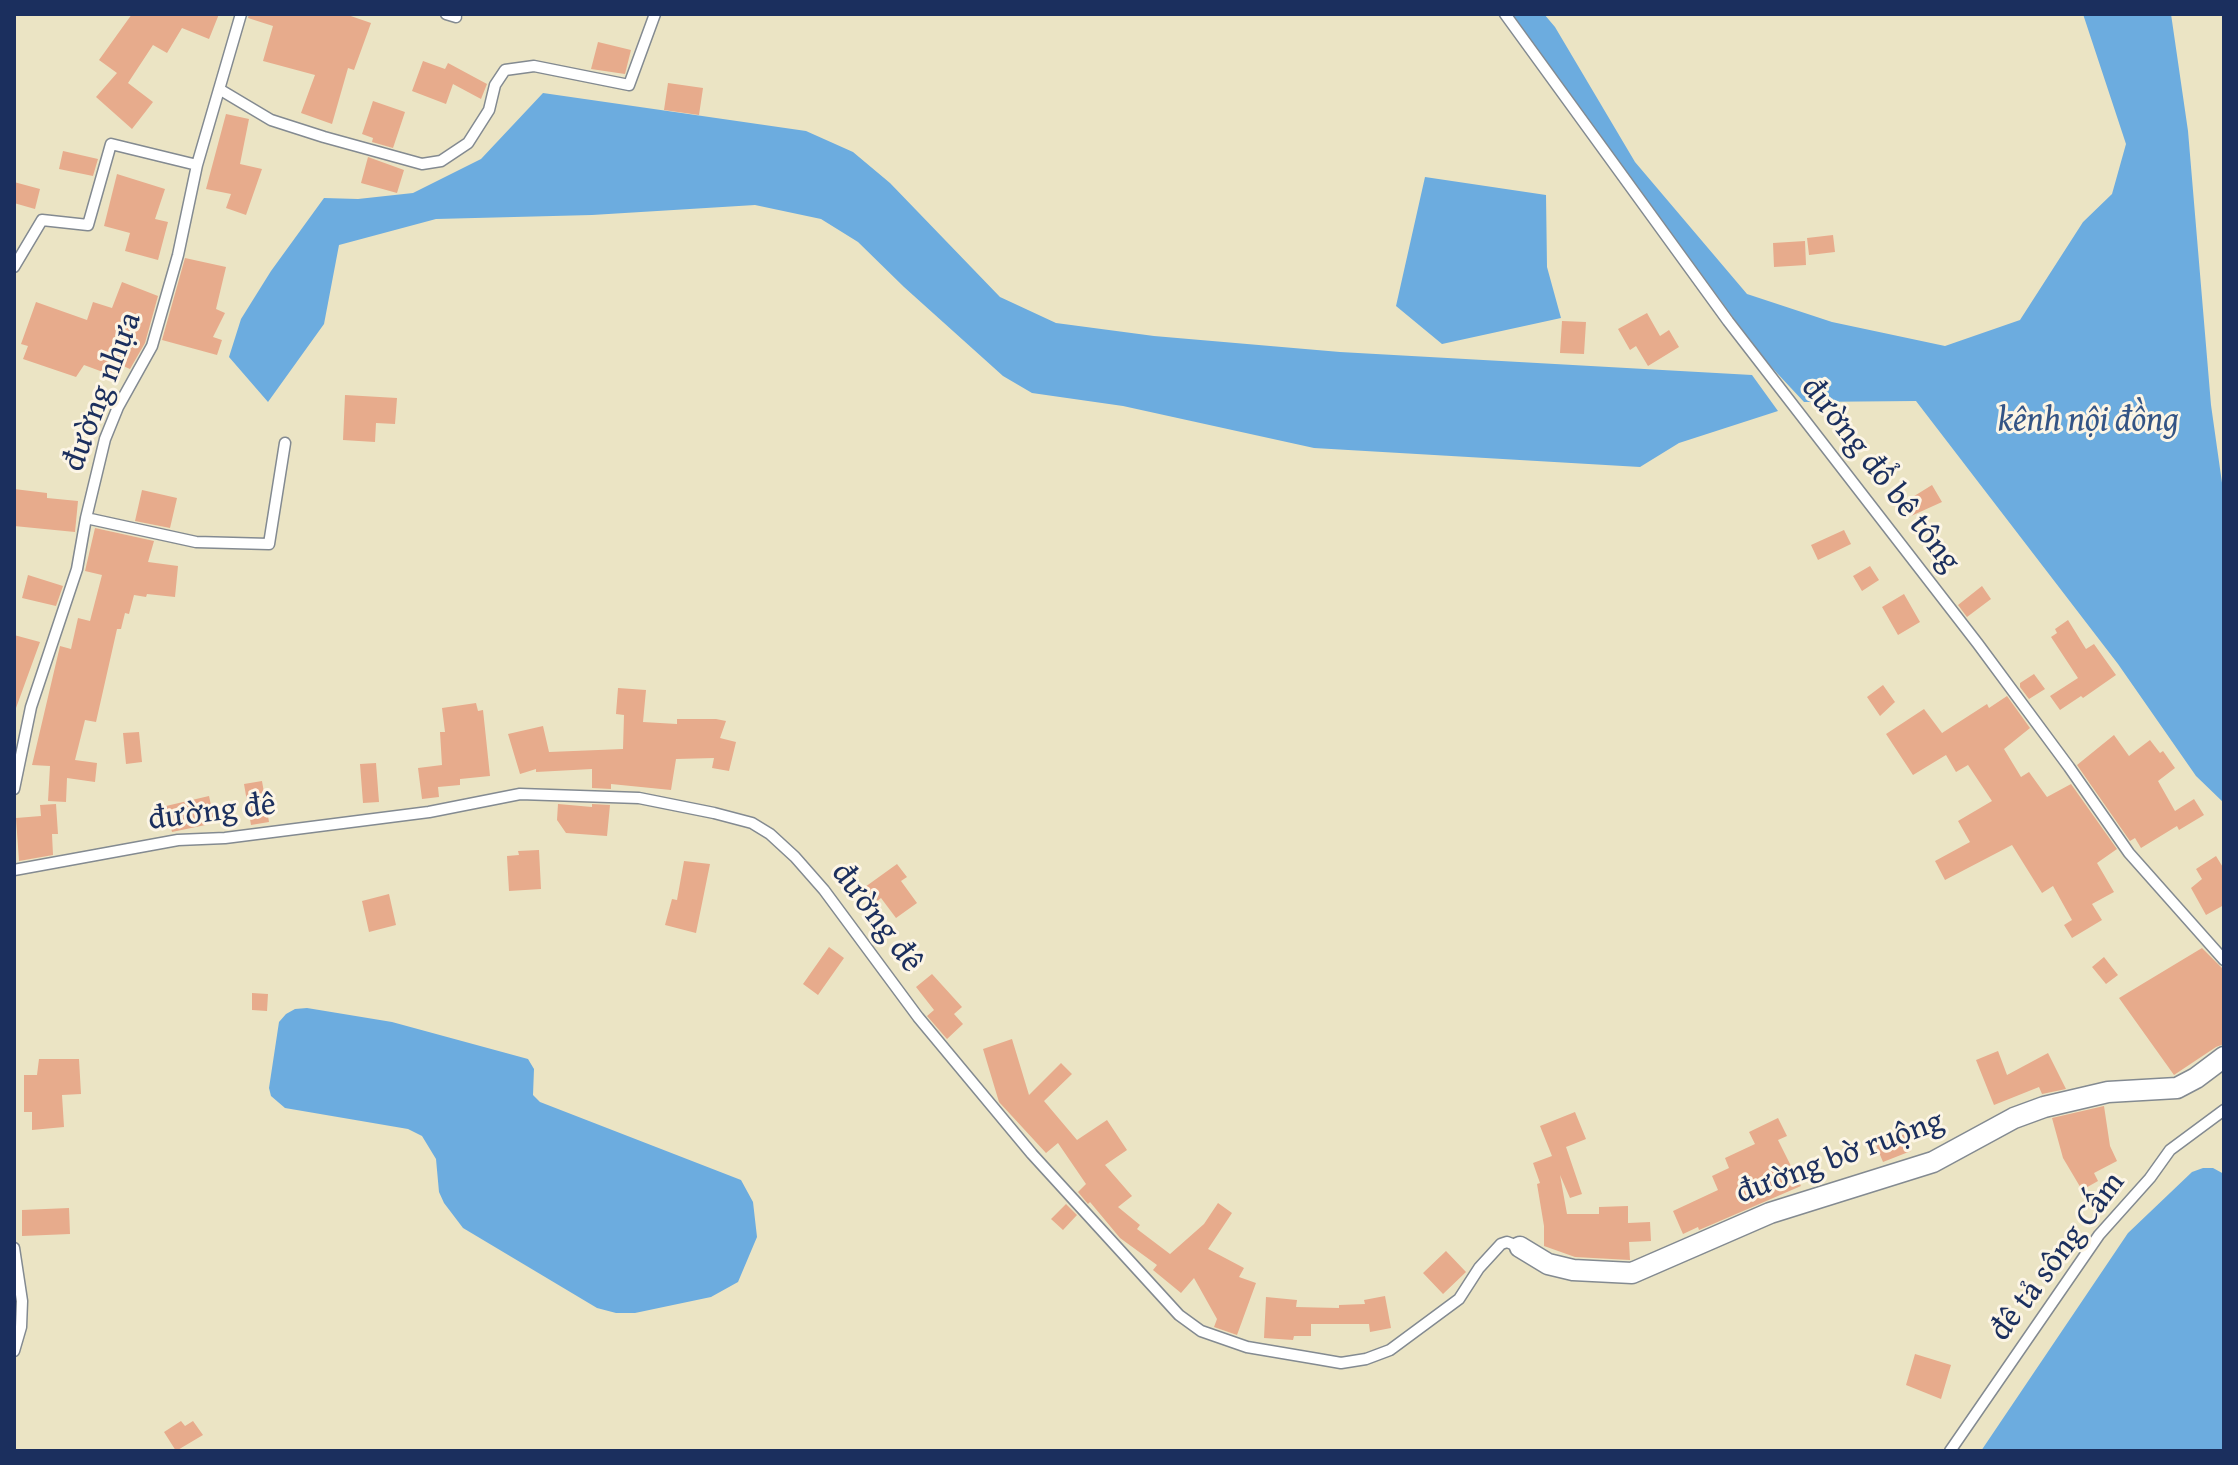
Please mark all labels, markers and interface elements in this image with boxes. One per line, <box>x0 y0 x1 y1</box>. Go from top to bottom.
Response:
street label: đường nhựa <box>55 307 151 477</box>
street label: đường đổ bê tông <box>1792 370 1968 580</box>
water label: kênh nội đồng <box>1997 401 2179 441</box>
street label: đường đê <box>146 786 278 840</box>
street label: đường đê <box>822 855 930 981</box>
street label: đường bờ ruộng <box>1731 1103 1949 1213</box>
street label: đê tả sông Cấm <box>1982 1165 2134 1349</box>

